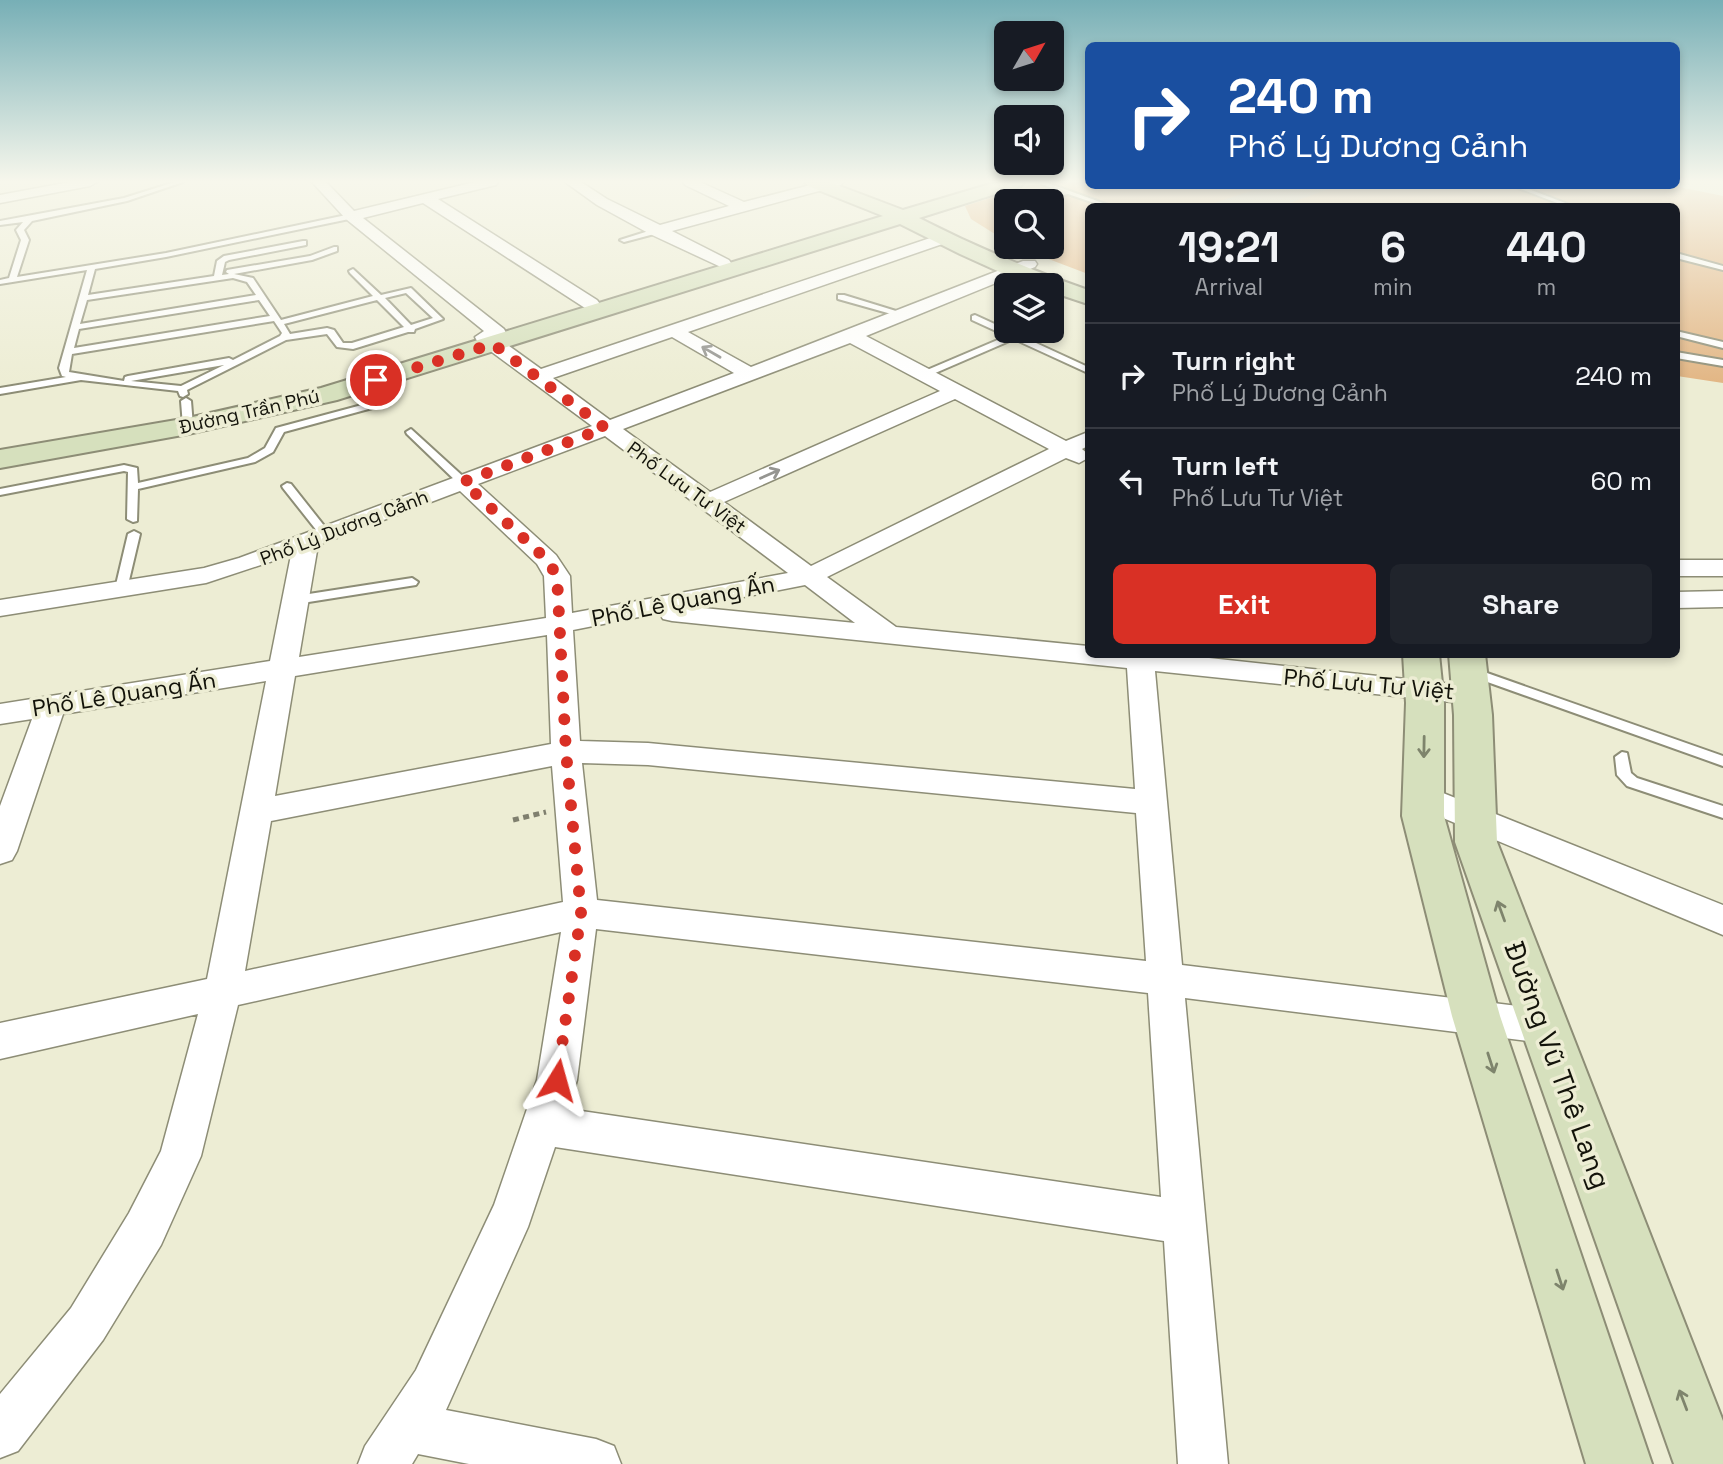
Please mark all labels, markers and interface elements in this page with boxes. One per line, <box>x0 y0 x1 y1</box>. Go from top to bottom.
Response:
north arrow <box>994 21 1064 91</box>
map controls <box>994 21 1064 343</box>
text: 240 m <box>1228 65 1374 127</box>
icon: right <box>1113 70 1204 161</box>
button: sound <box>994 105 1064 175</box>
text: Phố Lý Dương Cảnh <box>1228 126 1528 166</box>
button: search <box>994 189 1064 259</box>
text: 19:21 <box>1178 221 1280 274</box>
text: 6 <box>1380 221 1406 274</box>
text: 440 <box>1506 221 1587 274</box>
text: Arrival <box>1195 272 1263 302</box>
text: min <box>1373 272 1413 302</box>
text: m <box>1536 272 1556 302</box>
button: layers <box>994 273 1064 343</box>
text: Turn right <box>1172 344 1296 378</box>
one-way arrow <box>702 345 722 359</box>
pin <box>346 350 406 410</box>
icon: right <box>1113 357 1151 395</box>
text: 240 m <box>1575 359 1652 393</box>
icon: arrive <box>357 361 395 399</box>
text: Phố Lý Dương Cảnh <box>1172 378 1388 408</box>
street label: Đường Trần Phú <box>176 383 322 440</box>
street label: Phố Lưu Tư Việt <box>622 436 751 539</box>
text: Turn left <box>1172 449 1279 483</box>
icon: left <box>1113 462 1151 500</box>
text: 60 m <box>1590 464 1652 498</box>
one-way arrow <box>759 467 781 480</box>
text: Phố Lưu Tư Việt <box>1172 483 1343 513</box>
street label: Phố Lý Dương Cảnh <box>256 484 432 571</box>
button: Exit <box>1113 564 1376 644</box>
button: Share <box>1390 564 1652 644</box>
street label: Phố Lê Quang Ấn <box>589 569 777 633</box>
street label: Phố Lưu Tư Việt <box>1282 662 1456 706</box>
street label: Phố Lê Quang Ấn <box>30 665 218 723</box>
one-way arrow <box>1417 735 1431 758</box>
one-way arrow <box>1494 901 1506 923</box>
street label: Đường Vũ Thê Lang <box>1497 936 1619 1194</box>
position arrow <box>520 1043 594 1117</box>
one-way arrow <box>1485 1052 1498 1074</box>
one-way arrow <box>1555 1269 1568 1291</box>
one-way arrow <box>1676 1390 1688 1412</box>

